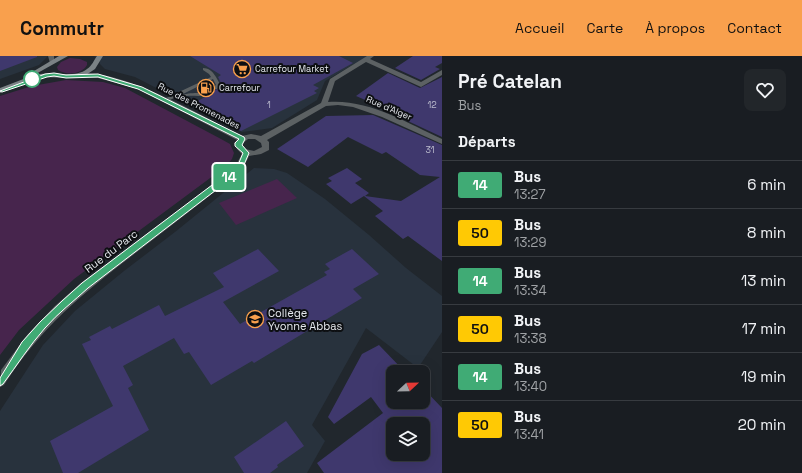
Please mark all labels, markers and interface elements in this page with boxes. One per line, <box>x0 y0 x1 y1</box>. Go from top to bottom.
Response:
text: Commutr <box>20 16 104 41</box>
text: Accueil <box>515 19 564 37</box>
text: Carte <box>586 19 623 37</box>
text: À propos <box>645 19 705 37</box>
text: Contact <box>727 19 782 37</box>
supermarket icon: Carrefour Market <box>232 59 252 79</box>
place label: Carrefour Market <box>255 63 329 75</box>
text: Pré Catelan <box>458 69 562 94</box>
button: heart <box>744 69 786 111</box>
unlabelled marker <box>23 70 41 88</box>
fuel station icon: Carrefour <box>196 78 216 98</box>
street label: Rue des Promenades <box>156 80 242 132</box>
place label: Carrefour <box>219 82 261 94</box>
street label: Rue d'Alger <box>364 93 414 123</box>
text: Bus <box>458 97 481 114</box>
house number: 1 <box>267 99 271 111</box>
house number: 12 <box>427 99 437 111</box>
text: Départs <box>458 132 516 151</box>
house number: 31 <box>425 144 435 156</box>
line badge: 14 <box>211 164 247 190</box>
text: Bus <box>514 167 541 186</box>
text: 14 <box>221 168 237 186</box>
text: 6 min <box>747 175 786 194</box>
text: 14 <box>472 176 488 194</box>
text: 13:27 <box>514 186 546 203</box>
text: Bus <box>514 215 541 234</box>
text: 8 min <box>747 223 786 242</box>
text: 50 <box>471 224 489 242</box>
street label: Rue du Parc <box>82 226 140 276</box>
text: 13:29 <box>514 234 546 251</box>
text: Bus <box>514 263 541 282</box>
text: 13 min <box>741 271 786 290</box>
text: 14 <box>472 272 488 290</box>
text: 13:34 <box>514 282 547 299</box>
place label: Collège Yvonne Abbas <box>268 306 343 333</box>
school or university icon: Collège Yvonne Abbas <box>245 309 265 329</box>
text: Bus <box>514 311 541 330</box>
text: 17 min <box>742 319 786 338</box>
text: 50 <box>471 320 489 338</box>
text: 13:38 <box>514 330 547 347</box>
text: Bus <box>514 359 541 378</box>
north arrow <box>386 365 430 409</box>
map controls <box>386 365 430 461</box>
text: 19 min <box>741 367 786 386</box>
text: 14 <box>472 368 488 386</box>
text: 13:40 <box>514 378 547 395</box>
text: Bus <box>514 407 541 426</box>
text: 20 min <box>738 415 786 434</box>
text: 50 <box>471 416 489 434</box>
button: layers <box>386 417 430 461</box>
text: 13:41 <box>514 426 544 443</box>

